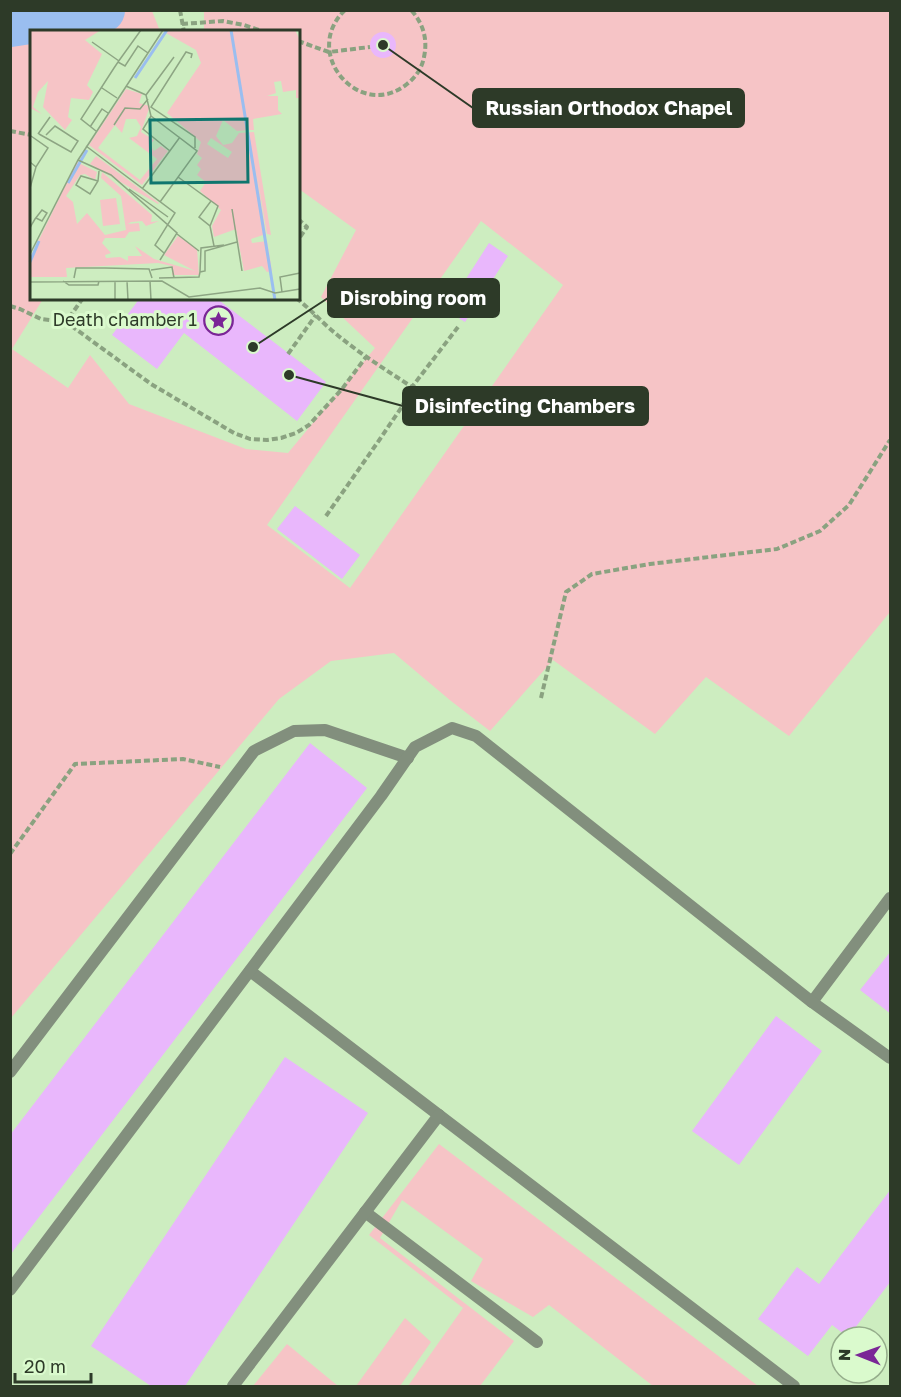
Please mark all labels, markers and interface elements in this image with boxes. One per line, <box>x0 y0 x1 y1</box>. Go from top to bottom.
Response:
inset map <box>30 30 300 300</box>
callout: Russian Orthodox Chapel <box>473 89 744 127</box>
text: Russian Orthodox Chapel <box>486 95 733 119</box>
callout: Disrobing room <box>328 279 499 317</box>
text: Disrobing room <box>340 285 486 309</box>
place icon: Death chamber 1 <box>202 304 234 336</box>
place label: Death chamber 1 <box>52 308 197 330</box>
callout: Disinfecting Chambers <box>403 387 648 425</box>
text: Disinfecting Chambers <box>415 393 635 417</box>
north arrow <box>829 1325 889 1385</box>
scale bar <box>15 1346 92 1384</box>
text: N <box>834 1348 854 1361</box>
text: 20 m <box>24 1355 66 1377</box>

